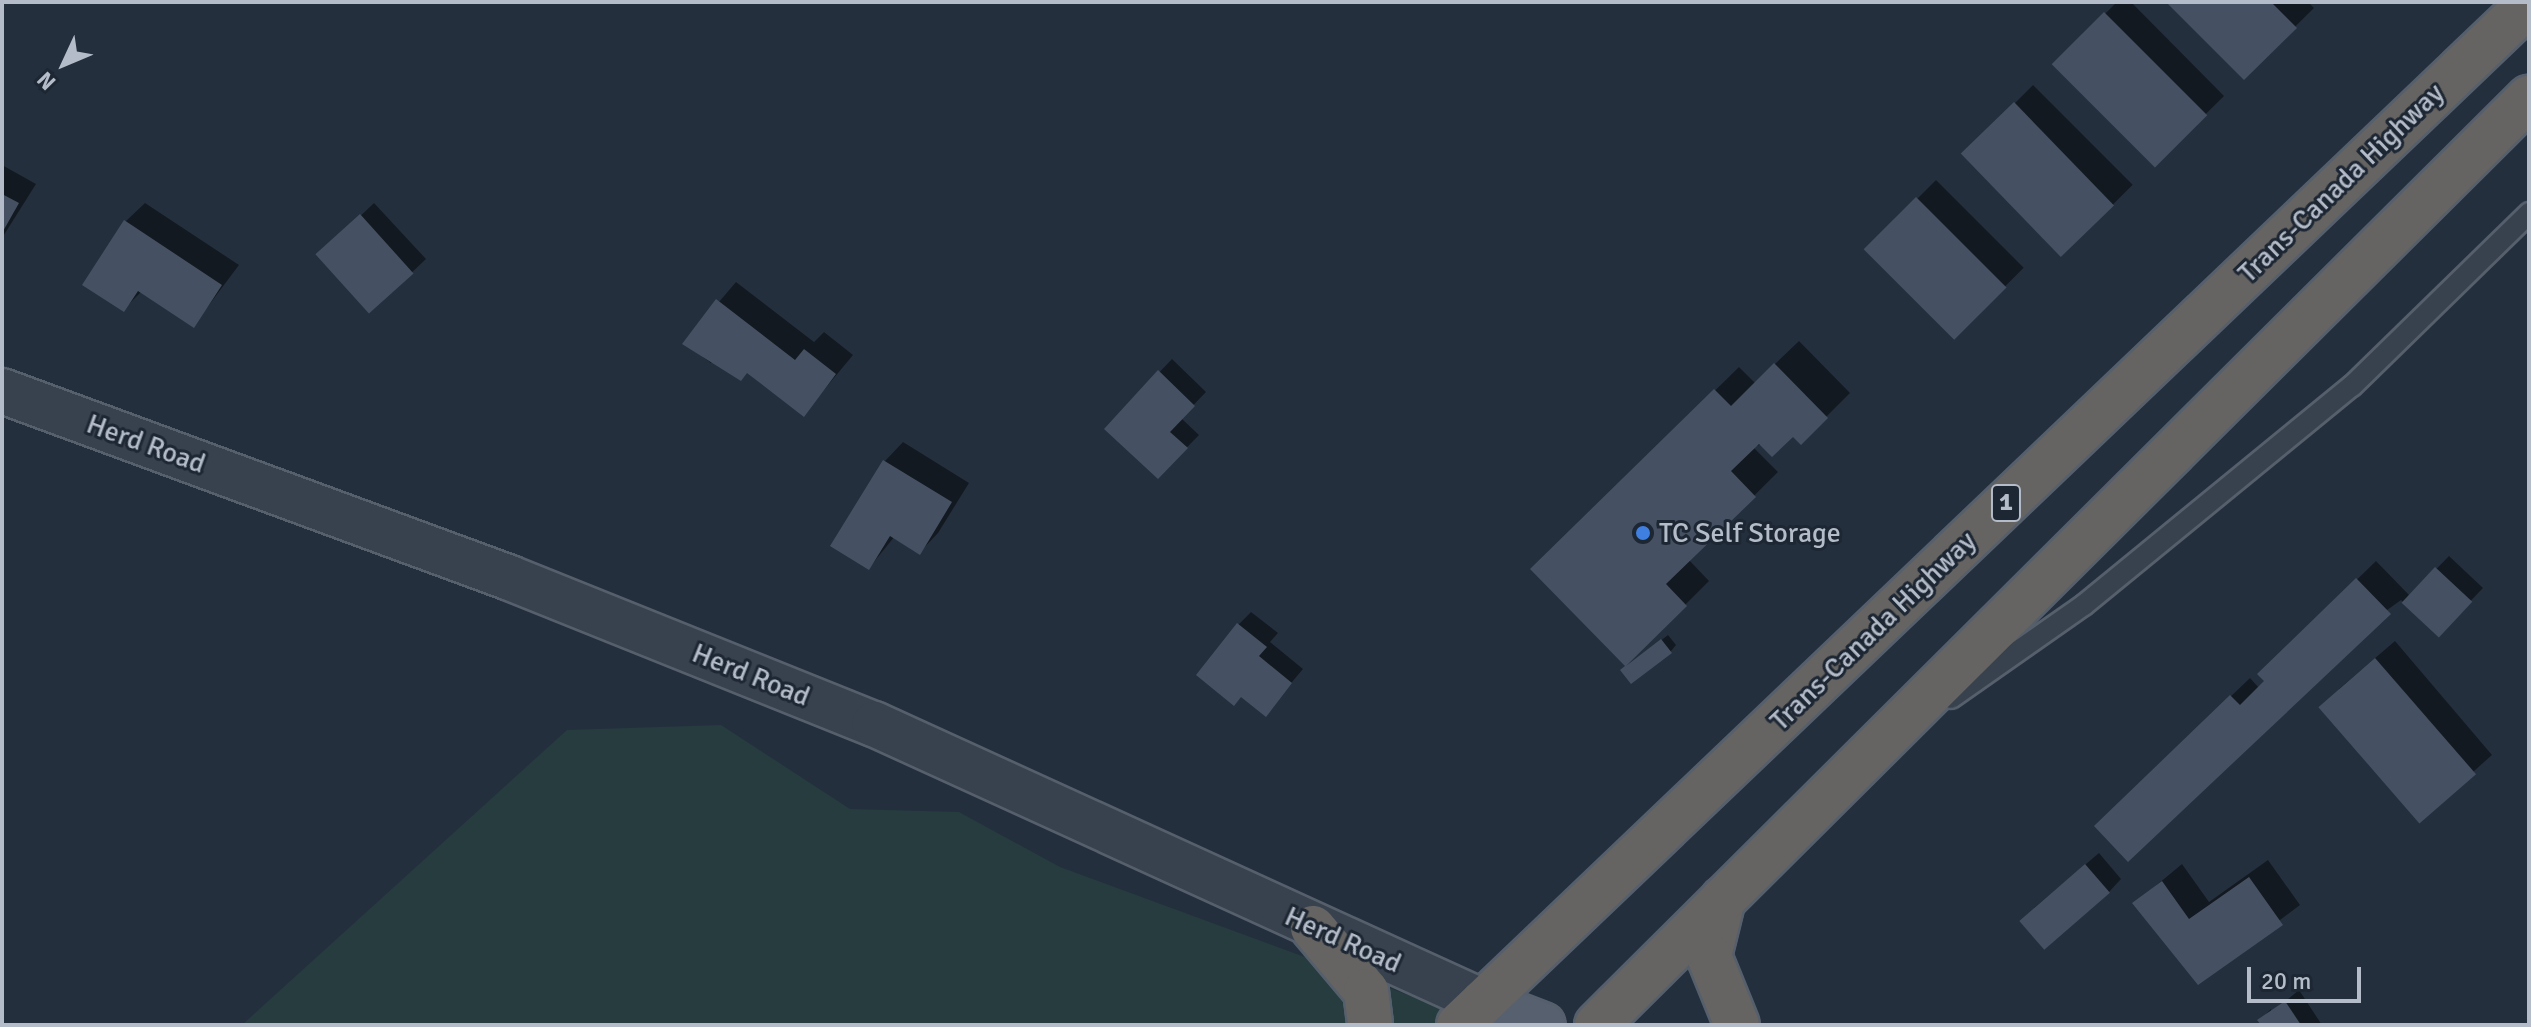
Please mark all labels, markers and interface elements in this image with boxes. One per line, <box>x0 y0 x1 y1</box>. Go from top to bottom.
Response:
north arrow <box>24 24 104 104</box>
text: N <box>31 66 61 96</box>
street label: Trans-Canada Highway <box>2231 76 2451 290</box>
street label: Herd Road <box>82 407 210 481</box>
road number: 1 <box>1990 481 2022 525</box>
place label: TC Self Storage <box>1659 516 1841 550</box>
marker: TC Self Storage <box>1634 524 1652 542</box>
street label: Trans-Canada Highway <box>1763 524 1983 738</box>
street label: Herd Road <box>687 636 815 714</box>
street label: Herd Road <box>1280 899 1406 981</box>
scale bar <box>2251 951 2365 1001</box>
text: 20 m <box>2261 966 2311 996</box>

